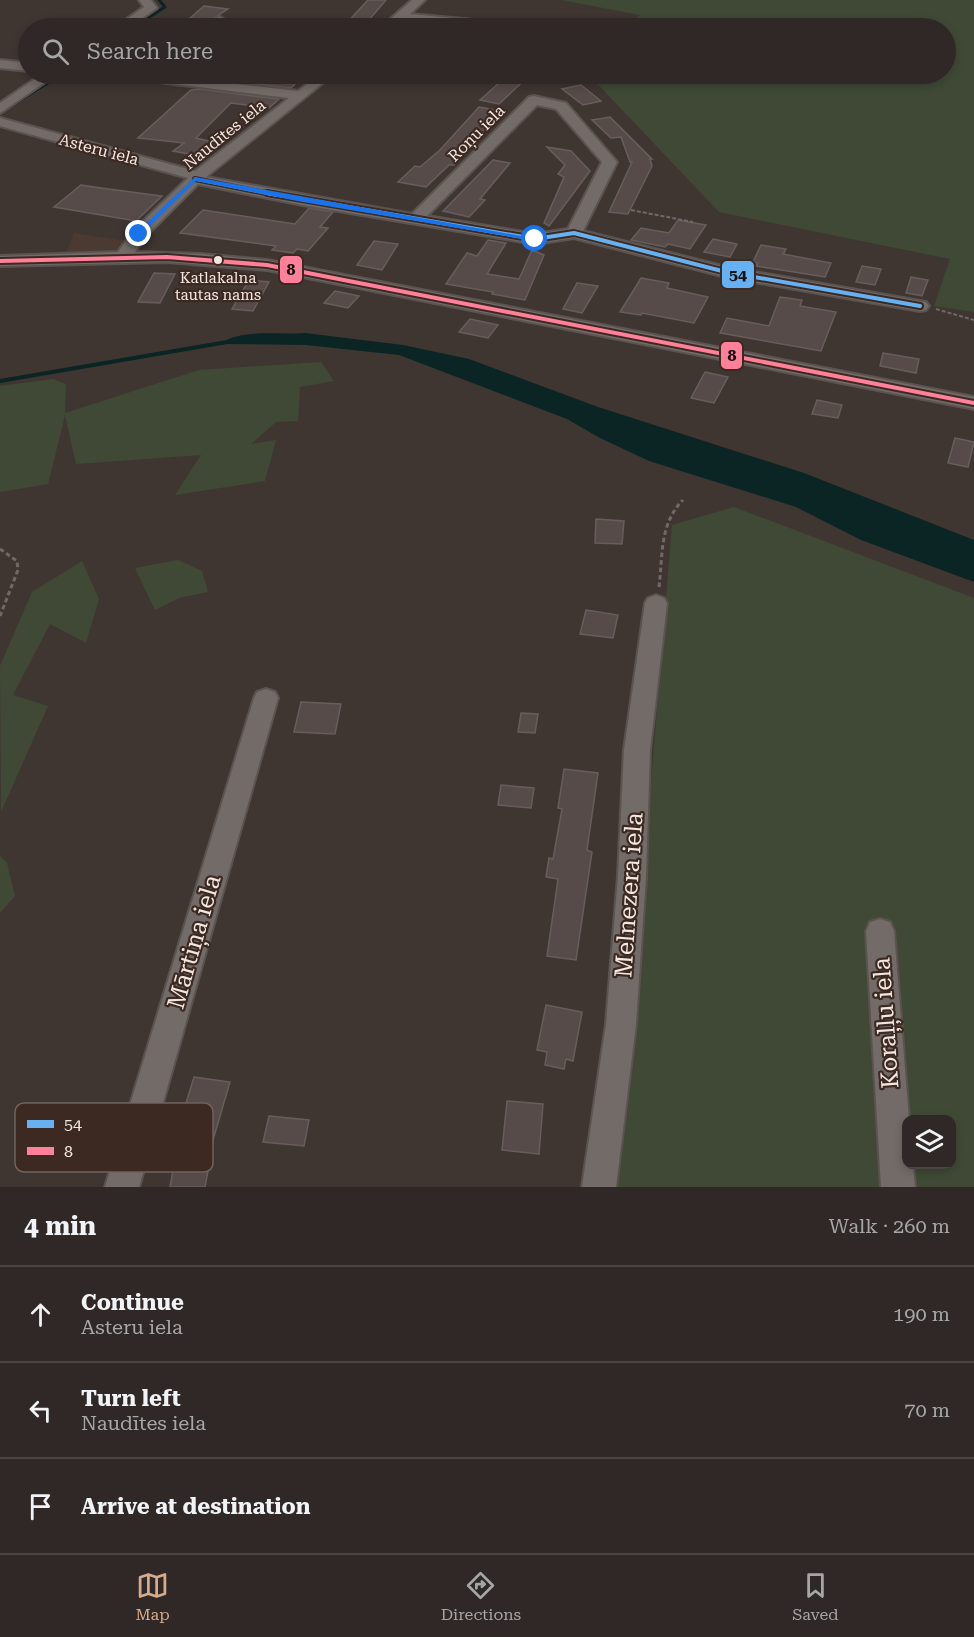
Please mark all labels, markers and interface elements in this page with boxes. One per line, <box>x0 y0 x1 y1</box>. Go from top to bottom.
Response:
search box <box>18 18 956 84</box>
icon: search <box>39 35 72 68</box>
text: Search here <box>87 39 213 64</box>
street label: Naudītes iela <box>179 95 269 173</box>
street label: Roņu iela <box>444 101 510 166</box>
street label: Asteru iela <box>57 130 141 169</box>
route end <box>125 220 151 246</box>
route start <box>521 225 547 251</box>
marker: Katlakalna tautas nams <box>212 254 224 266</box>
line badge: 8 <box>279 255 303 284</box>
text: 8 <box>287 260 296 279</box>
line badge: 54 <box>721 260 755 289</box>
text: 54 <box>729 265 747 284</box>
place label: Katlakalna tautas nams <box>175 269 261 304</box>
line badge: 8 <box>720 341 743 370</box>
text: 8 <box>728 346 737 365</box>
street label: Melnezera iela <box>609 811 649 979</box>
street label: Mārtiņa iela <box>162 872 228 1013</box>
street label: Koraļļu iela <box>867 956 907 1089</box>
legend <box>15 1103 213 1172</box>
text: 54 <box>64 1115 82 1134</box>
map controls <box>902 1115 956 1169</box>
button: layers <box>902 1115 956 1169</box>
text: 8 <box>64 1142 73 1161</box>
text: 4 min <box>24 1211 96 1241</box>
text: Walk · 260 m <box>829 1214 950 1238</box>
text: Continue <box>81 1290 184 1315</box>
icon: ahead <box>24 1298 57 1331</box>
text: 190 m <box>893 1302 950 1326</box>
text: Asteru iela <box>81 1315 183 1339</box>
text: Turn left <box>81 1386 181 1411</box>
icon: left <box>24 1394 57 1427</box>
text: 70 m <box>904 1398 950 1422</box>
text: Naudītes iela <box>81 1411 206 1435</box>
icon: arrive <box>24 1490 57 1523</box>
text: Arrive at destination <box>81 1494 310 1519</box>
tab: Map <box>135 1569 170 1624</box>
tab: Directions <box>441 1569 521 1624</box>
tab: Saved <box>792 1569 839 1624</box>

